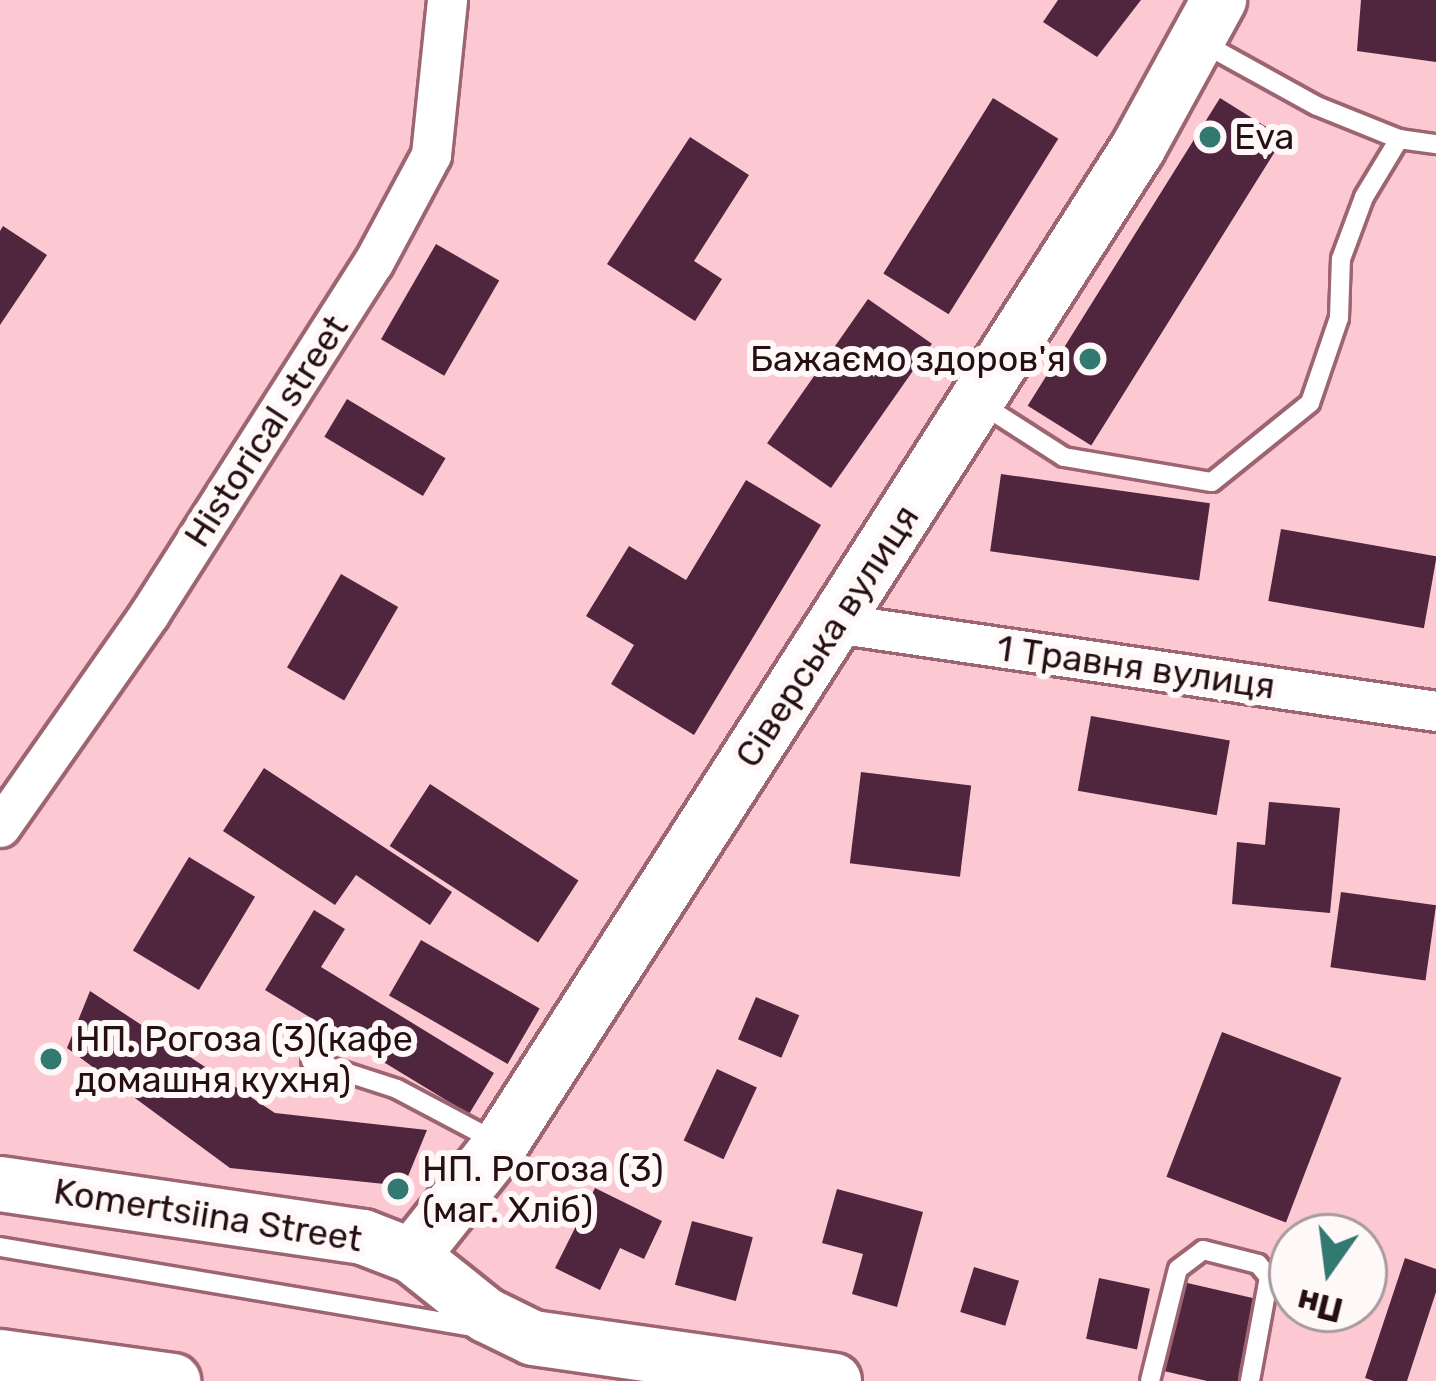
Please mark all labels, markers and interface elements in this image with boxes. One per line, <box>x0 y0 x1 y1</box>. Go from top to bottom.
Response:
place label: Eva <box>1234 115 1294 159</box>
marker: Eva <box>1197 124 1223 150</box>
street label: Historical street <box>175 307 357 555</box>
place label: Бажаємо здоров'я <box>750 337 1066 381</box>
marker: Бажаємо здоров'я <box>1077 346 1103 372</box>
street label: Сіверська вулиця <box>726 497 928 775</box>
street label: 1 Травня вулиця <box>994 626 1278 708</box>
place label: НП. Рогоза (3)(кафе домашня кухня) <box>75 1016 413 1101</box>
marker: НП. Рогоза (3)(кафе домашня кухня) <box>38 1046 64 1072</box>
place label: НП. Рогоза (3) (маг. Хліб) <box>422 1146 664 1231</box>
street label: Komertsiina Street <box>51 1169 365 1261</box>
marker: НП. Рогоза (3) (маг. Хліб) <box>385 1176 411 1202</box>
north arrow <box>1268 1213 1388 1333</box>
text: Пн <box>1293 1281 1347 1330</box>

